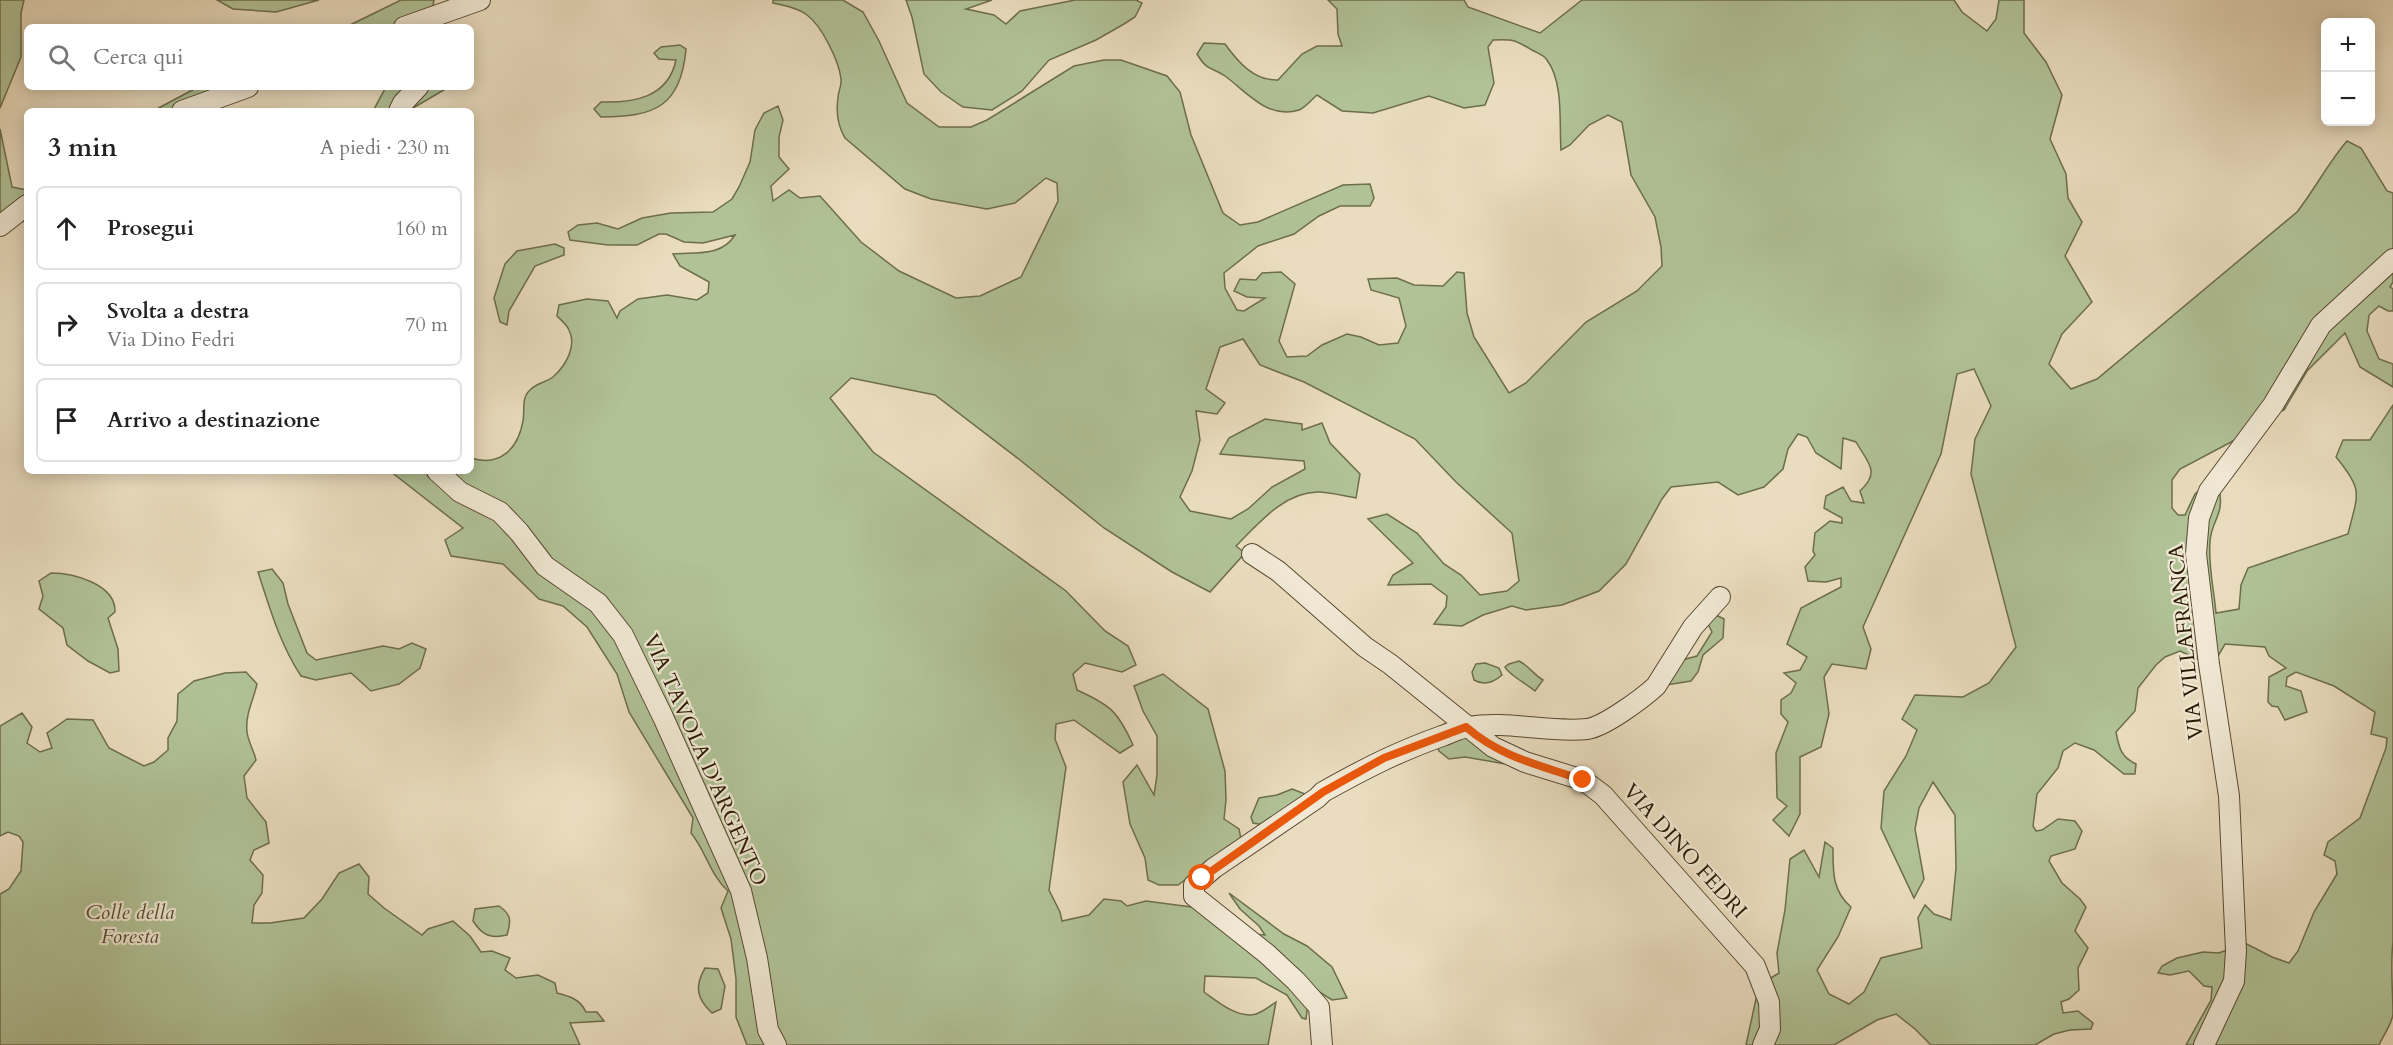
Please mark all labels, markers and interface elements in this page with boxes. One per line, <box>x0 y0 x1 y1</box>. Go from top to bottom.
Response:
map controls <box>2321 18 2375 126</box>
button: + <box>2321 18 2375 72</box>
search box <box>24 24 474 90</box>
icon: search <box>45 41 78 74</box>
text: Cerca qui <box>93 42 183 72</box>
button: − <box>2321 72 2375 126</box>
text: 3 min <box>48 130 117 165</box>
text: A piedi · 230 m <box>320 134 450 161</box>
icon: ahead <box>50 212 83 245</box>
text: Prosegui <box>107 213 194 243</box>
text: 160 m <box>395 215 448 242</box>
text: Svolta a destra <box>107 296 249 326</box>
icon: right <box>50 308 83 341</box>
text: 70 m <box>405 311 448 338</box>
text: Via Dino Fedri <box>107 326 235 353</box>
icon: arrive <box>50 404 83 437</box>
text: Arrivo a destinazione <box>107 405 320 435</box>
street label: VIA VILLAFRANCA <box>2161 543 2211 741</box>
street label: VIA TAVOLA D'ARGENTO <box>636 630 774 890</box>
route end <box>1569 766 1595 792</box>
street label: VIA DINO FEDRI <box>1616 777 1754 925</box>
route start <box>1188 864 1214 890</box>
park label: Colle della Foresta <box>85 898 175 951</box>

